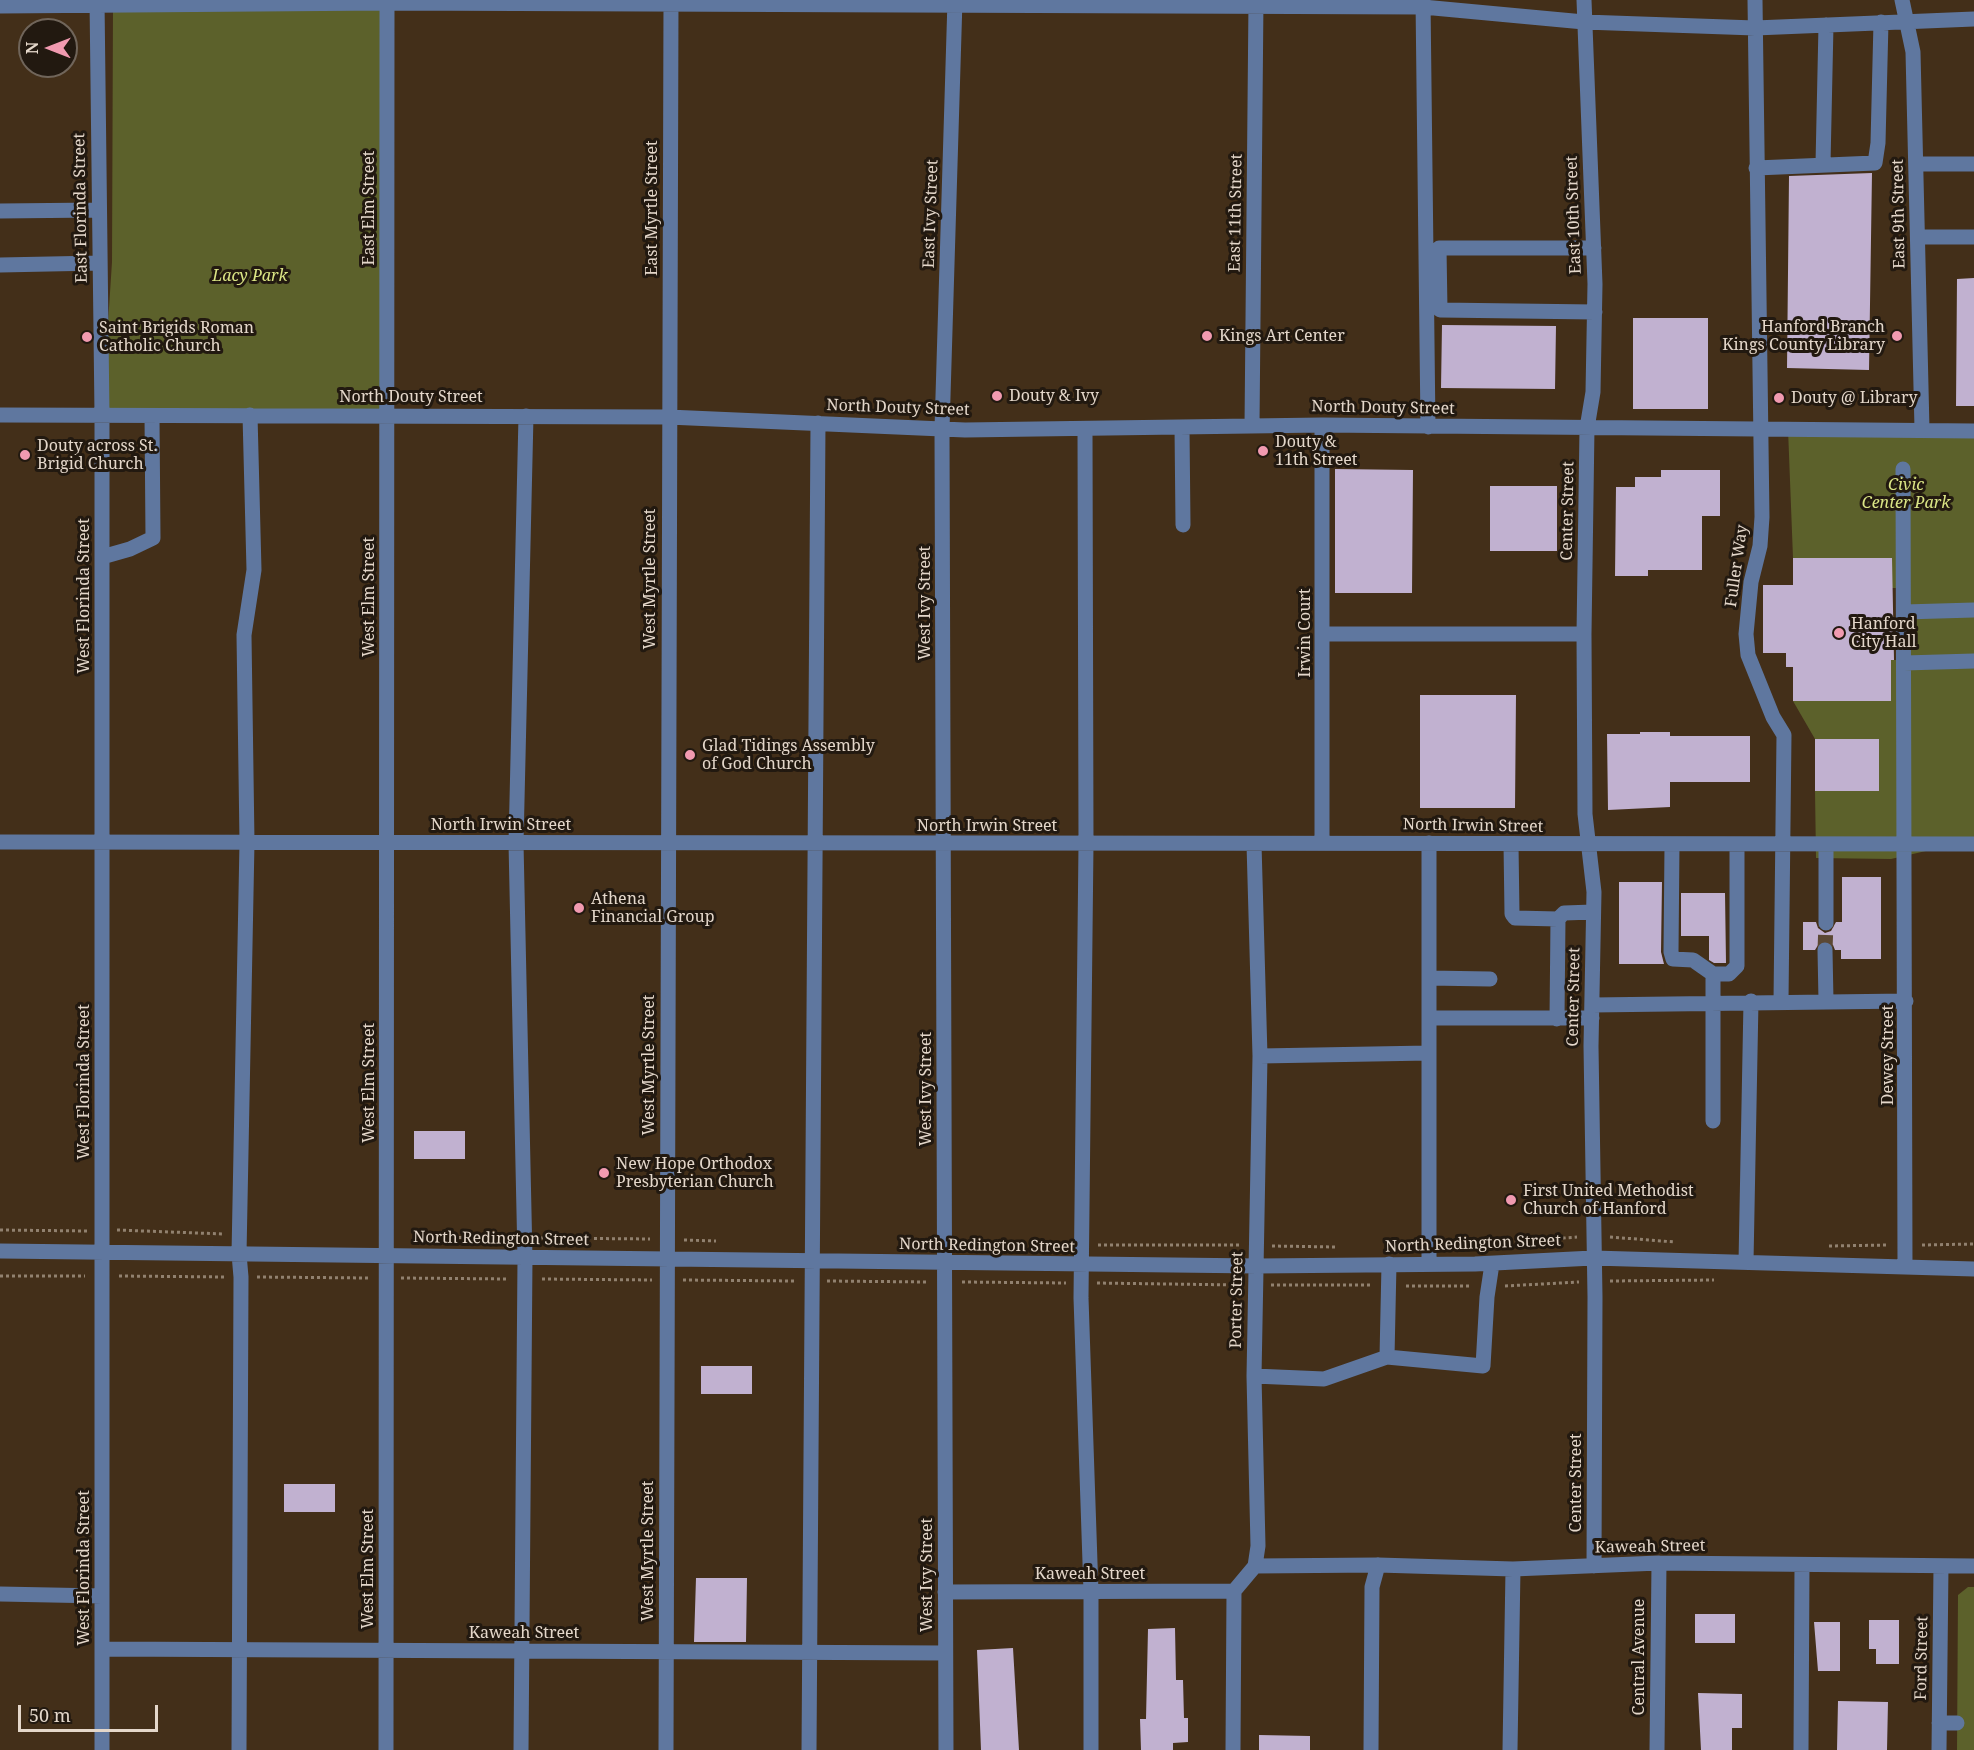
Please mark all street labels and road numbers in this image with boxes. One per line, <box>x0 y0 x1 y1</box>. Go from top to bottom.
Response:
street label: East Florinda Street <box>70 133 92 283</box>
street label: East Myrtle Street <box>642 140 662 276</box>
street label: East Elm Street <box>359 151 379 265</box>
street label: East 11th Street <box>1225 154 1247 272</box>
street label: East 10th Street <box>1562 155 1586 275</box>
street label: East Ivy Street <box>920 159 942 269</box>
street label: East 9th Street <box>1888 159 1910 269</box>
street label: North Douty Street <box>339 387 483 407</box>
street label: North Douty Street <box>826 396 970 420</box>
street label: North Douty Street <box>1311 397 1455 419</box>
street label: Center Street <box>1558 461 1578 561</box>
street label: West Myrtle Street <box>640 509 660 649</box>
street label: West Florinda Street <box>74 518 94 674</box>
street label: Fuller Way <box>1722 524 1752 608</box>
street label: West Elm Street <box>359 537 379 657</box>
street label: West Ivy Street <box>915 546 935 660</box>
street label: Irwin Court <box>1295 588 1315 678</box>
street label: North Irwin Street <box>431 815 571 835</box>
street label: North Irwin Street <box>1403 815 1543 837</box>
street label: North Irwin Street <box>917 816 1057 836</box>
street label: Center Street <box>1564 947 1584 1047</box>
street label: West Myrtle Street <box>639 995 659 1135</box>
street label: West Florinda Street <box>74 1004 94 1160</box>
street label: Dewey Street <box>1878 1005 1898 1105</box>
street label: West Elm Street <box>359 1023 379 1143</box>
street label: West Ivy Street <box>916 1032 936 1146</box>
street label: North Redington Street <box>413 1228 589 1250</box>
street label: North Redington Street <box>1385 1231 1561 1257</box>
street label: North Redington Street <box>899 1235 1075 1257</box>
street label: Porter Street <box>1227 1251 1247 1349</box>
street label: Center Street <box>1566 1433 1586 1533</box>
street label: West Myrtle Street <box>638 1481 658 1621</box>
street label: West Florinda Street <box>74 1490 94 1646</box>
street label: West Elm Street <box>358 1509 378 1629</box>
street label: West Ivy Street <box>917 1518 937 1632</box>
street label: Kaweah Street <box>1595 1536 1705 1558</box>
street label: Kaweah Street <box>1035 1564 1145 1584</box>
street label: Central Avenue <box>1629 1599 1649 1715</box>
street label: Ford Street <box>1912 1616 1932 1700</box>
street label: Kaweah Street <box>469 1623 579 1643</box>

